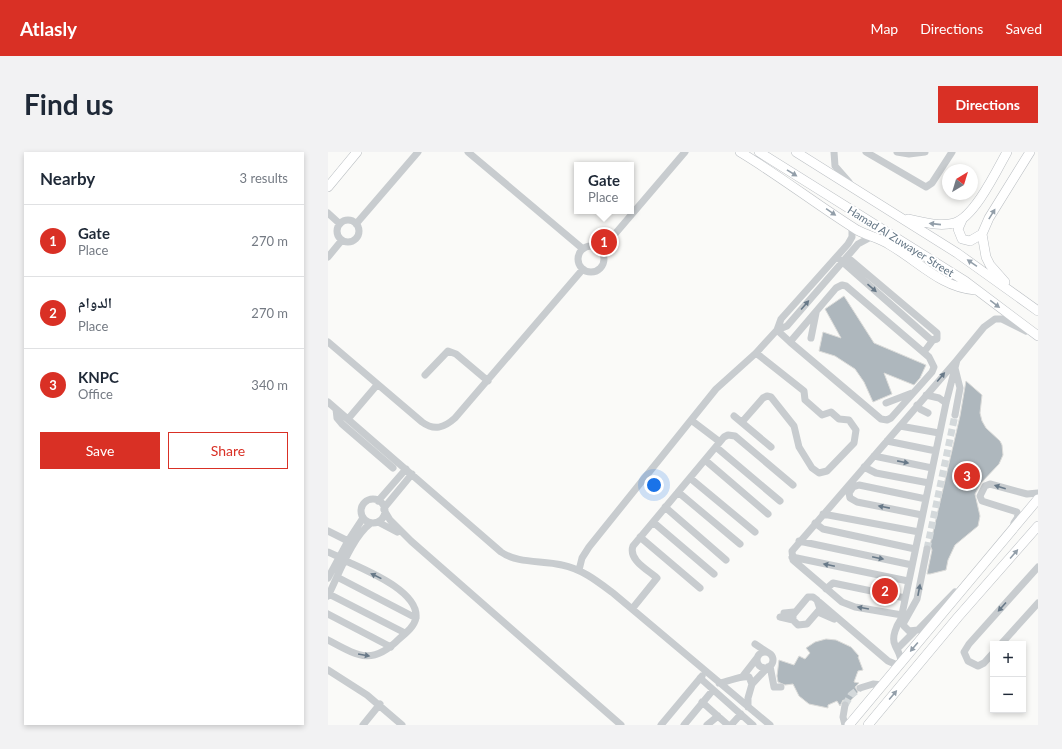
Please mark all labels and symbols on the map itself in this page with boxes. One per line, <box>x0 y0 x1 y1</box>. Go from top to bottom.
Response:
north arrow <box>942 164 978 200</box>
one-way arrow <box>786 169 798 176</box>
street label: Hamad Al Zuwayer Street <box>845 203 957 279</box>
one-way arrow <box>826 208 836 216</box>
one-way arrow <box>988 209 996 219</box>
one-way arrow <box>929 221 941 227</box>
pin: 1 <box>591 227 617 257</box>
one-way arrow <box>966 260 978 267</box>
one-way arrow <box>867 283 877 293</box>
one-way arrow <box>801 300 810 310</box>
one-way arrow <box>990 300 1001 308</box>
one-way arrow <box>937 371 946 382</box>
one-way arrow <box>897 459 909 465</box>
pin: 3 <box>954 461 980 491</box>
your location <box>644 475 664 495</box>
one-way arrow <box>994 484 1006 490</box>
one-way arrow <box>878 504 890 510</box>
one-way arrow <box>1009 548 1018 559</box>
one-way arrow <box>872 556 884 562</box>
one-way arrow <box>823 562 835 568</box>
one-way arrow <box>371 573 382 579</box>
pin: 2 <box>872 576 898 606</box>
one-way arrow <box>916 584 922 596</box>
one-way arrow <box>998 602 1007 612</box>
one-way arrow <box>857 605 869 611</box>
one-way arrow <box>910 642 919 653</box>
one-way arrow <box>358 652 370 658</box>
one-way arrow <box>888 690 897 700</box>

